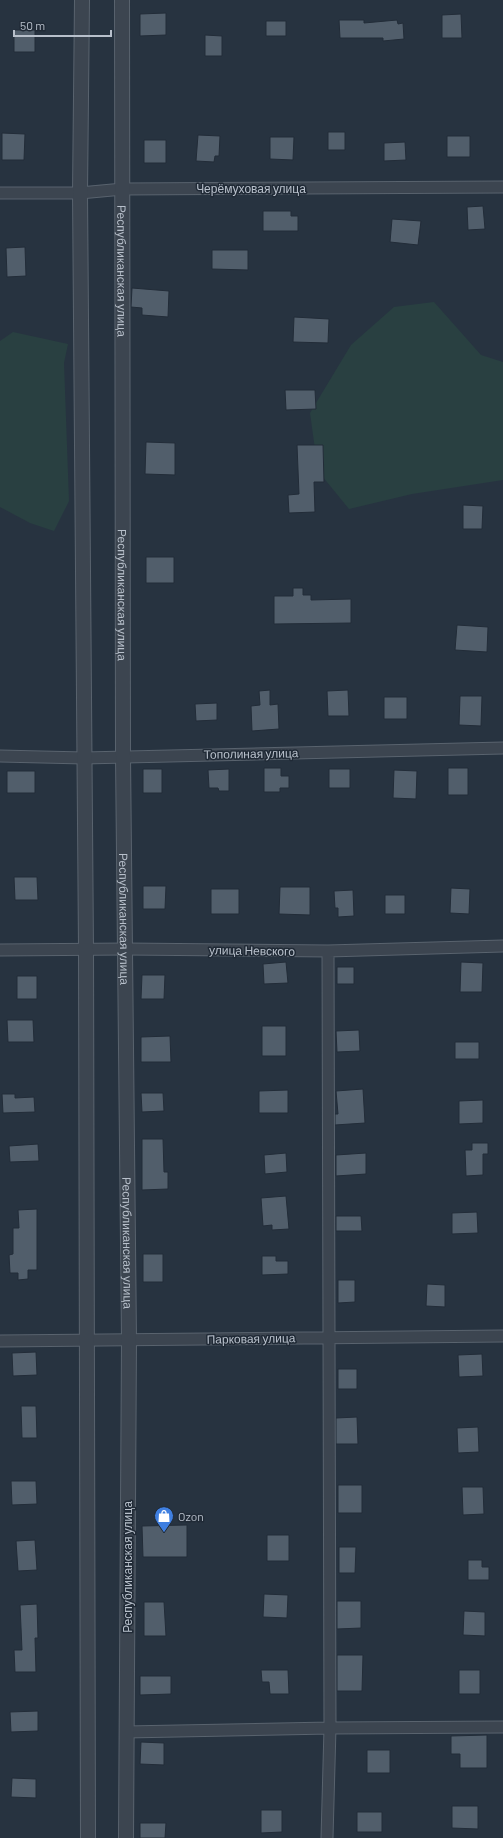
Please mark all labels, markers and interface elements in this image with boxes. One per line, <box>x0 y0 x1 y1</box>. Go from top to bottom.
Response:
scale bar <box>14 12 111 38</box>
text: 50 m <box>20 18 45 32</box>
street label: Черёмуховая улица <box>196 181 306 196</box>
street label: Республиканская улица <box>114 205 129 337</box>
street label: Республиканская улица <box>115 529 130 661</box>
street label: Тополиная улица <box>203 745 299 762</box>
street label: Республиканская улица <box>116 853 132 985</box>
street label: улица Невского <box>209 942 295 959</box>
street label: Республиканская улица <box>120 1177 136 1309</box>
street label: Парковая улица <box>206 1330 296 1347</box>
street label: Республиканская улица <box>120 1501 135 1633</box>
shop icon: Ozon <box>153 1505 175 1533</box>
place label: Ozon <box>178 1509 204 1523</box>

